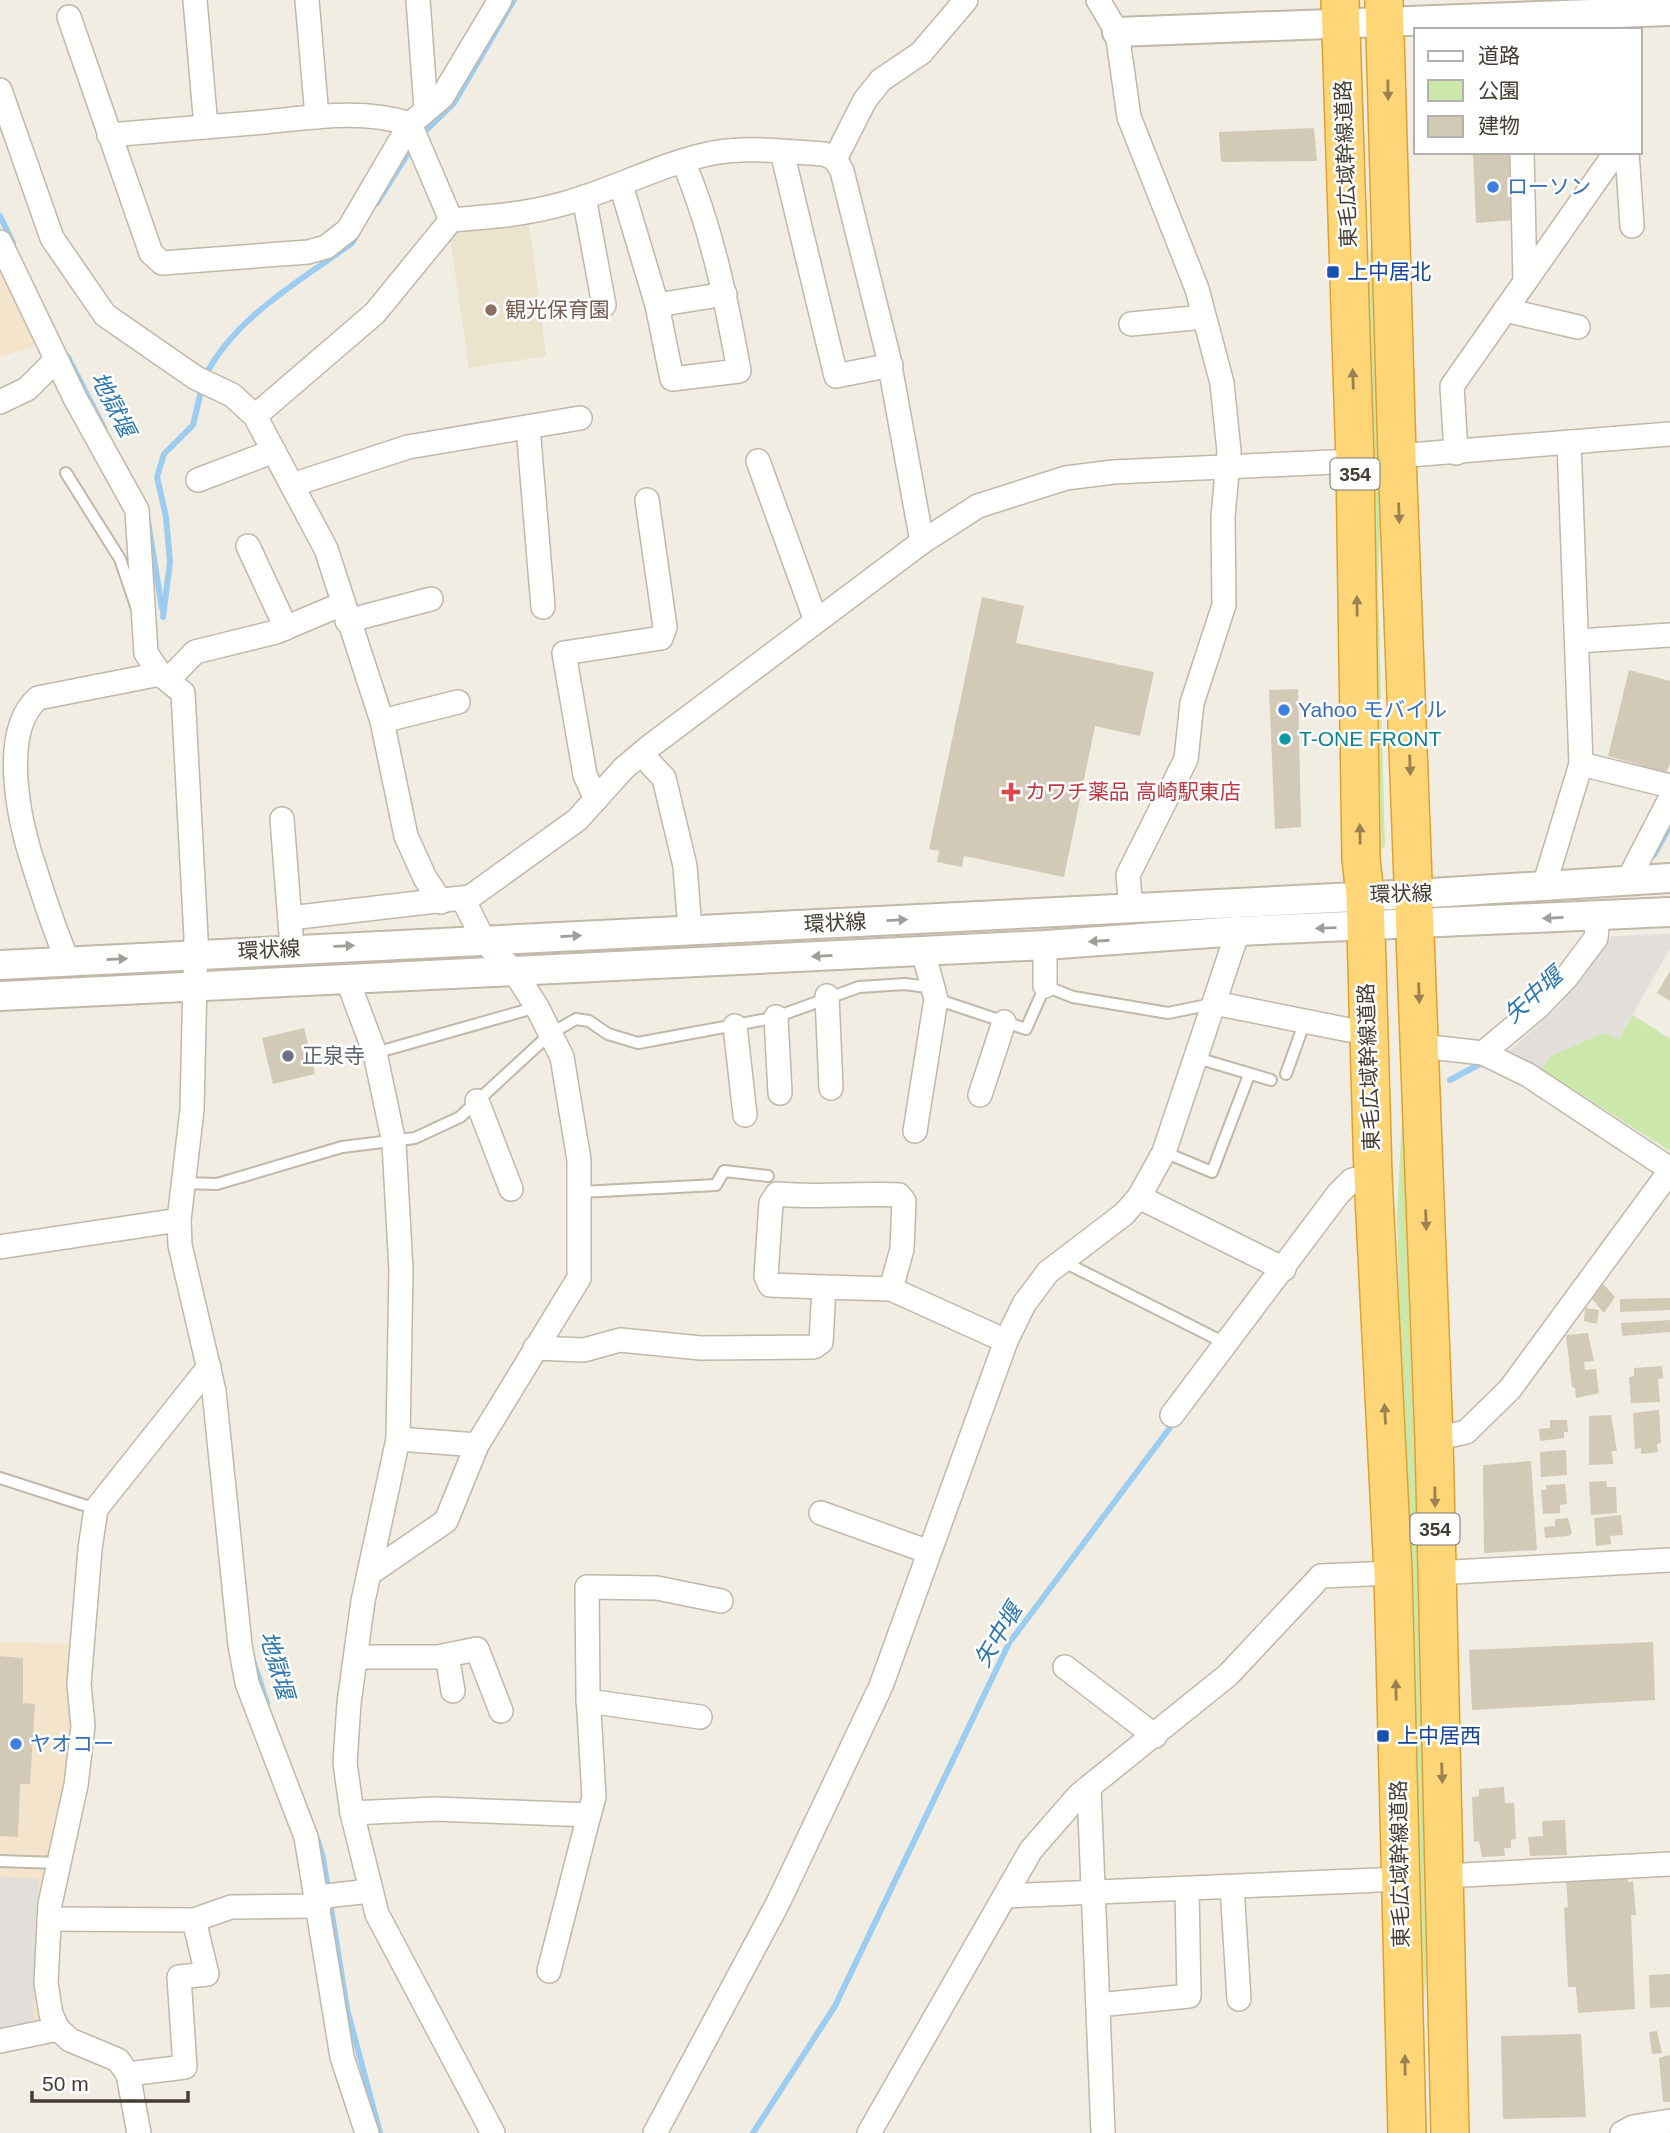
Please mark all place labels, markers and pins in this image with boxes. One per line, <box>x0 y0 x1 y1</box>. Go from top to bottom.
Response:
place label: ローソン <box>1507 175 1591 198</box>
marker: ローソン <box>1485 179 1501 195</box>
place label: 上中居北 <box>1347 260 1431 283</box>
marker: 上中居北 <box>1325 264 1341 280</box>
place label: 観光保育園 <box>505 298 610 321</box>
marker: 観光保育園 <box>483 302 499 318</box>
place label: Yahoo モバイル <box>1298 698 1447 721</box>
marker: Yahoo モバイル <box>1276 702 1292 718</box>
place label: T-ONE FRONT <box>1299 727 1441 750</box>
marker: T-ONE FRONT <box>1277 731 1293 747</box>
place label: カワチ薬品 高崎駅東店 <box>1025 780 1241 803</box>
marker: カワチ薬品 高崎駅東店 <box>1003 784 1019 800</box>
place label: 正泉寺 <box>302 1044 365 1067</box>
marker: 正泉寺 <box>280 1048 296 1064</box>
place label: 上中居西 <box>1397 1724 1481 1747</box>
marker: 上中居西 <box>1375 1728 1391 1744</box>
place label: ヤオコー <box>30 1732 114 1755</box>
marker: ヤオコー <box>8 1736 24 1752</box>

